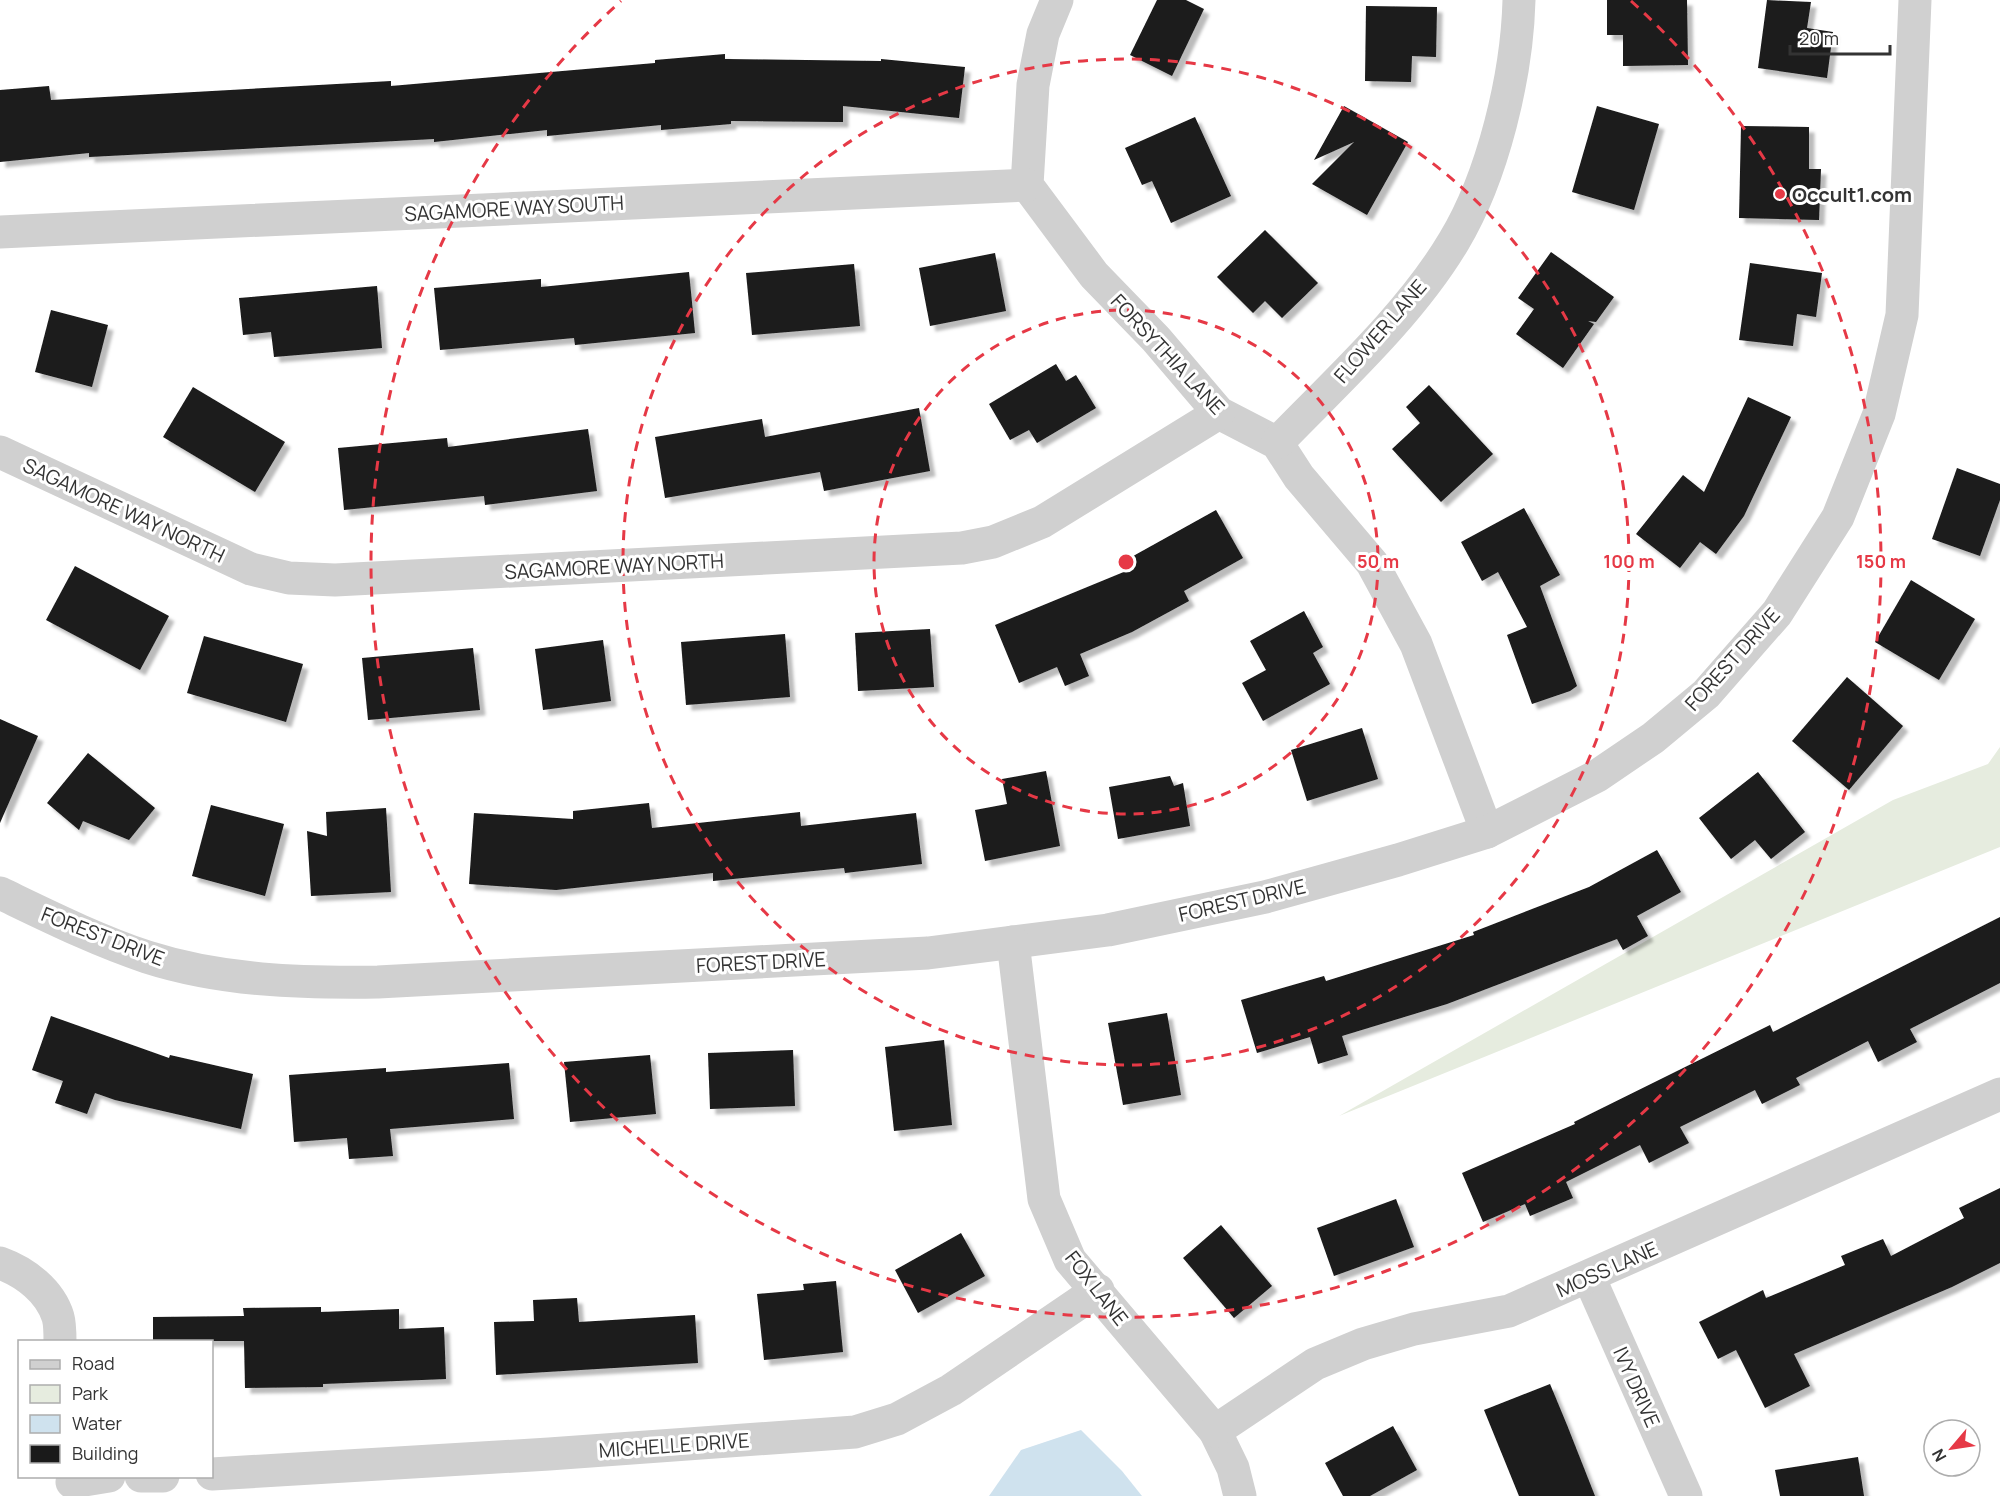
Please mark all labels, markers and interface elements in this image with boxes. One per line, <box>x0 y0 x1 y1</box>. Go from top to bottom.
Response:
scale bar <box>1790 18 1890 56</box>
text: 20 m <box>1799 26 1839 50</box>
place label: Occult1.com <box>1792 181 1912 208</box>
marker: Occult1.com <box>1773 187 1787 201</box>
street label: SAGAMORE WAY SOUTH <box>404 189 624 227</box>
street label: FLOWER LANE <box>1328 274 1432 388</box>
street label: FORSYTHIA LANE <box>1105 288 1231 420</box>
street label: SAGAMORE WAY NORTH <box>19 451 229 569</box>
street label: SAGAMORE WAY NORTH <box>504 547 724 585</box>
text: 50 m <box>1357 549 1399 573</box>
text: 100 m <box>1603 549 1655 573</box>
text: 150 m <box>1856 549 1906 573</box>
centre of rings <box>1116 552 1136 572</box>
street label: FOREST DRIVE <box>1679 602 1785 716</box>
street label: FOREST DRIVE <box>1176 872 1308 928</box>
street label: FOREST DRIVE <box>38 900 168 972</box>
street label: FOREST DRIVE <box>695 945 827 979</box>
street label: MOSS LANE <box>1552 1235 1662 1303</box>
street label: FOX LANE <box>1059 1245 1135 1331</box>
legend <box>18 1340 213 1478</box>
street label: IVY DRIVE <box>1607 1343 1667 1431</box>
text: Road <box>72 1351 115 1375</box>
text: Park <box>72 1381 109 1405</box>
text: Water <box>72 1411 122 1435</box>
north arrow <box>1922 1418 1982 1478</box>
street label: MICHELLE DRIVE <box>598 1426 750 1464</box>
text: Building <box>72 1441 138 1465</box>
text: N <box>1926 1445 1951 1466</box>

